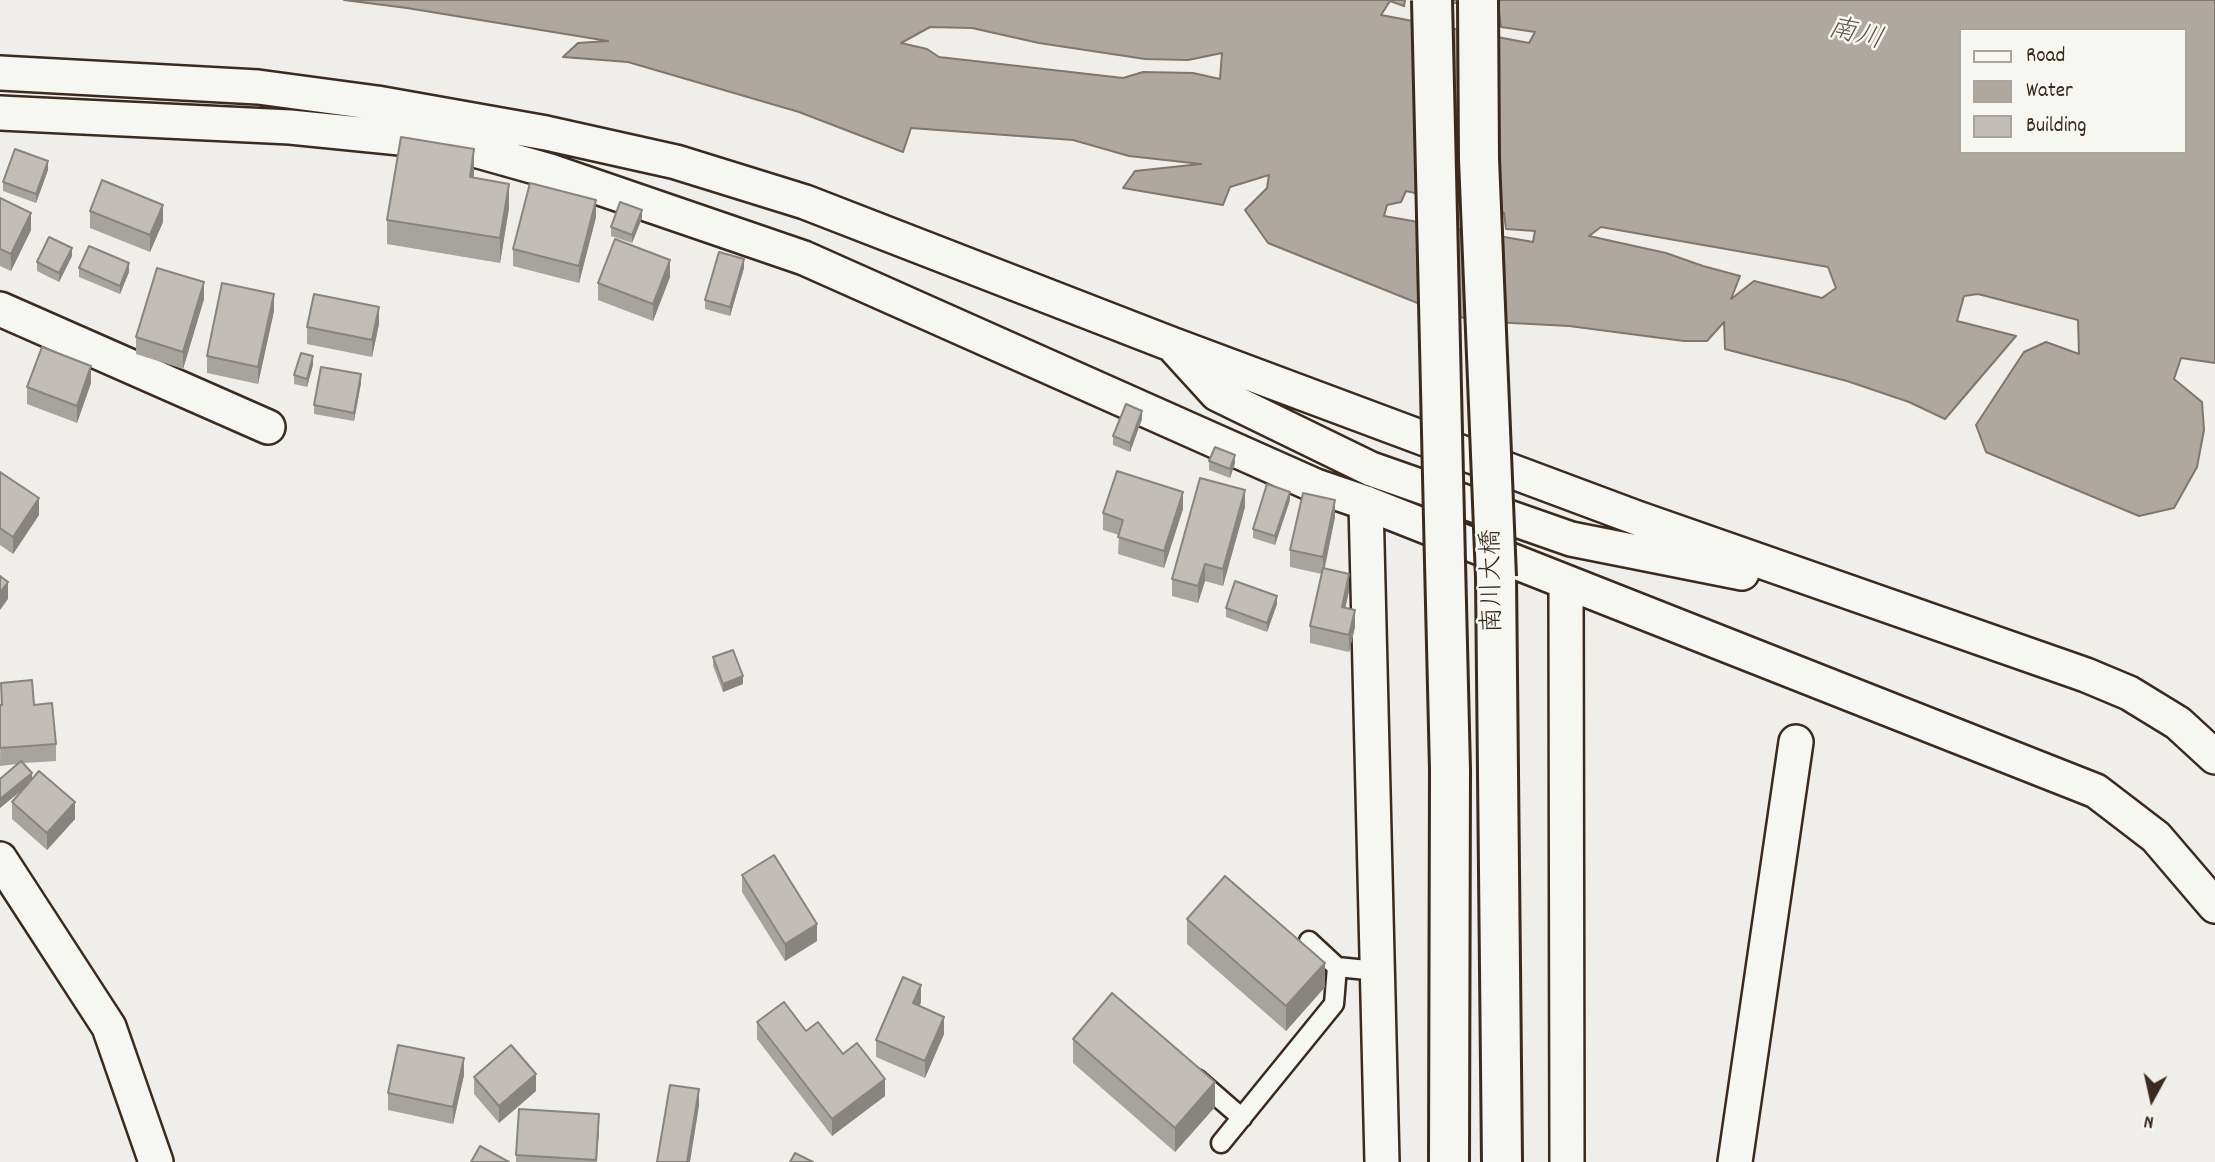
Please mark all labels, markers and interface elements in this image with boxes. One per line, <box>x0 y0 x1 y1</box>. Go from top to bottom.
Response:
water label: 南川 <box>1824 14 1886 60</box>
legend <box>1960 28 2187 154</box>
text: Road <box>2026 42 2065 72</box>
text: Water <box>2026 77 2073 107</box>
text: Building <box>2026 112 2086 142</box>
street label: 南川大橋 <box>1478 529 1512 633</box>
north arrow <box>2117 1064 2187 1134</box>
text: N <box>2142 1106 2156 1134</box>

